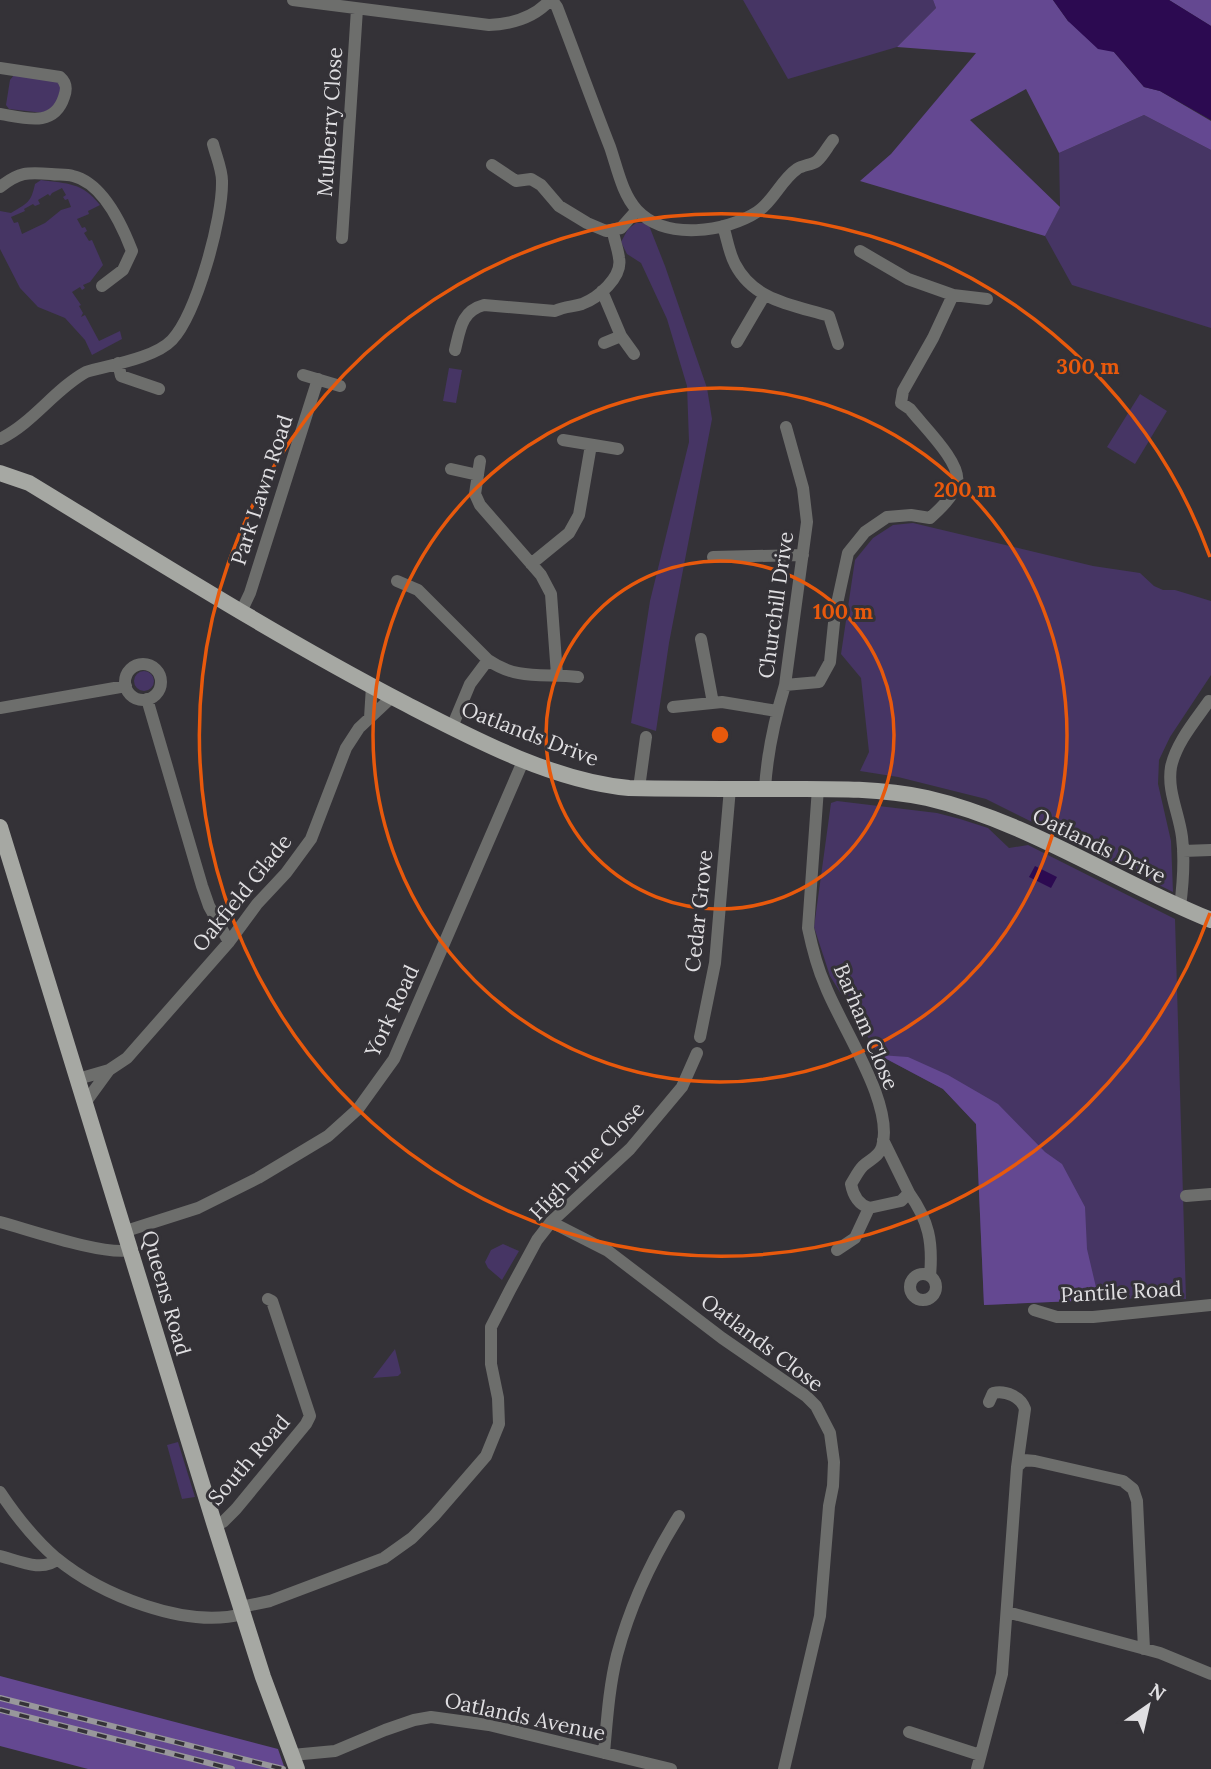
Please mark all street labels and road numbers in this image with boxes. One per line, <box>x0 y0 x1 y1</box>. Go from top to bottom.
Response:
street label: Mulberry Close <box>311 46 348 198</box>
street label: Park Lawn Road <box>225 411 298 568</box>
street label: Churchill Drive <box>752 530 799 680</box>
street label: Oatlands Drive <box>458 695 603 772</box>
street label: Oatlands Drive <box>1028 802 1170 889</box>
street label: Oakfield Glade <box>186 828 297 957</box>
street label: Cedar Grove <box>679 848 718 974</box>
street label: York Road <box>358 960 425 1062</box>
street label: Barham Close <box>828 960 905 1094</box>
street label: High Pine Close <box>523 1096 650 1226</box>
street label: Queens Road <box>136 1227 197 1358</box>
street label: Pantile Road <box>1060 1275 1182 1308</box>
street label: Oatlands Close <box>696 1288 829 1397</box>
street label: South Road <box>202 1409 295 1511</box>
street label: Oatlands Avenue <box>442 1686 608 1747</box>

